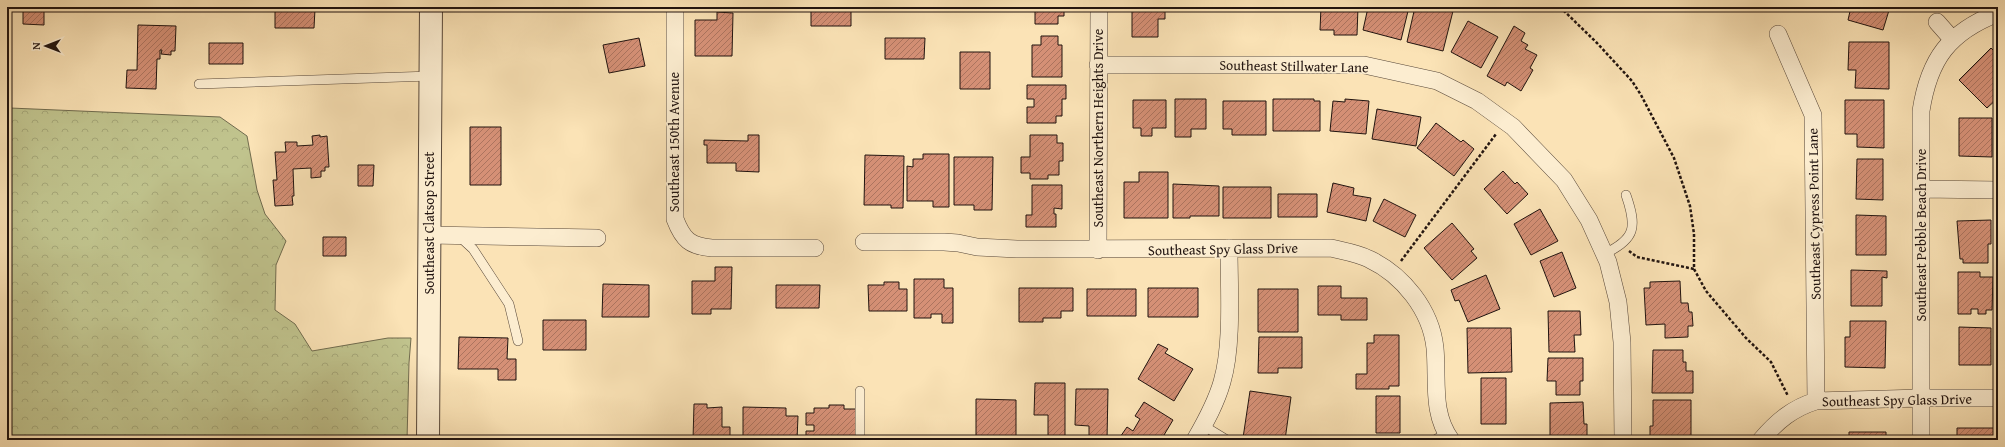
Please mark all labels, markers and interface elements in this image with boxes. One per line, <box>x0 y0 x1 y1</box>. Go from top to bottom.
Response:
north arrow <box>26 26 66 66</box>
street label: Southeast Northern Heights Drive <box>1088 28 1108 227</box>
text: N <box>28 42 44 50</box>
street label: Southeast Stillwater Lane <box>1219 55 1369 77</box>
street label: Southeast 150th Avenue <box>664 71 684 212</box>
street label: Southeast Cypress Point Lane <box>1802 127 1825 300</box>
street label: Southeast Pebble Beach Drive <box>1911 148 1931 321</box>
street label: Southeast Clatsop Street <box>419 151 439 294</box>
street label: Southeast Spy Glass Drive <box>1148 238 1299 260</box>
street label: Southeast Spy Glass Drive <box>1822 389 1973 411</box>

